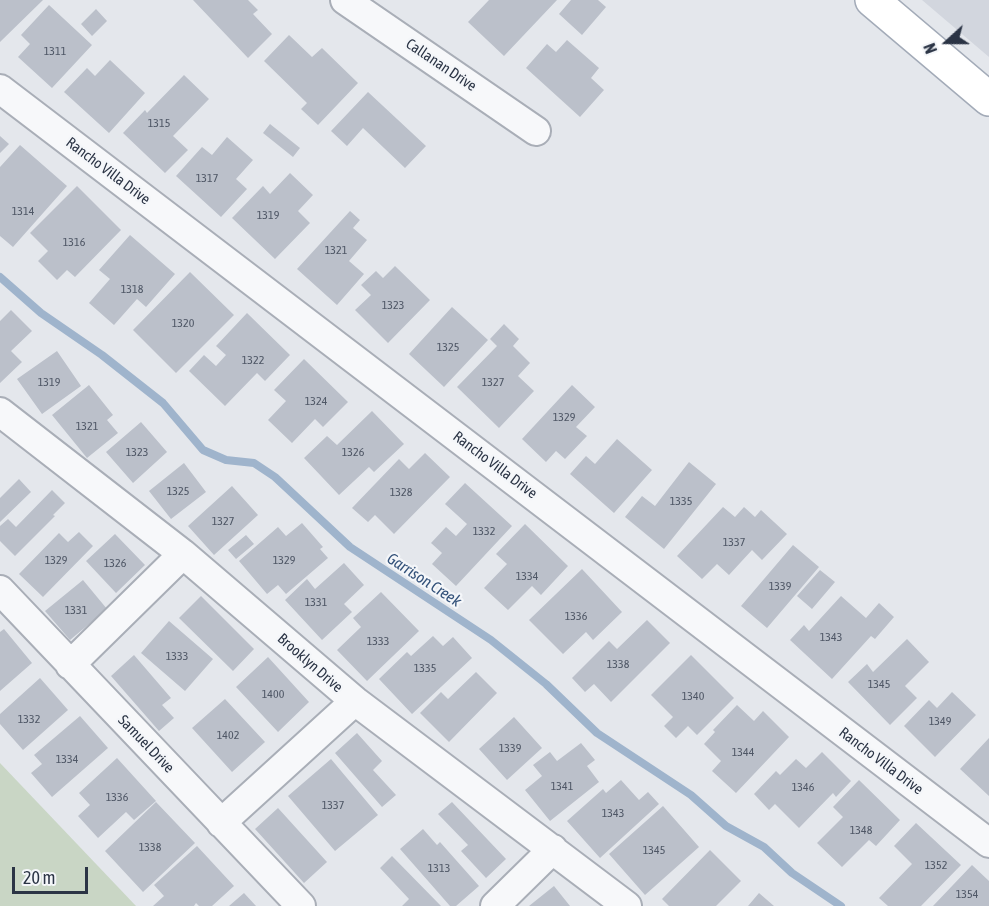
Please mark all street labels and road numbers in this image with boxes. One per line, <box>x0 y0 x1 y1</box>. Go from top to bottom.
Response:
street label: Callanan Drive <box>402 35 480 95</box>
street label: Rancho Villa Drive <box>62 134 154 208</box>
street label: Rancho Villa Drive <box>449 428 541 502</box>
street label: Brooklyn Drive <box>274 630 346 696</box>
street label: Samuel Drive <box>114 711 178 777</box>
street label: Rancho Villa Drive <box>835 724 927 798</box>

